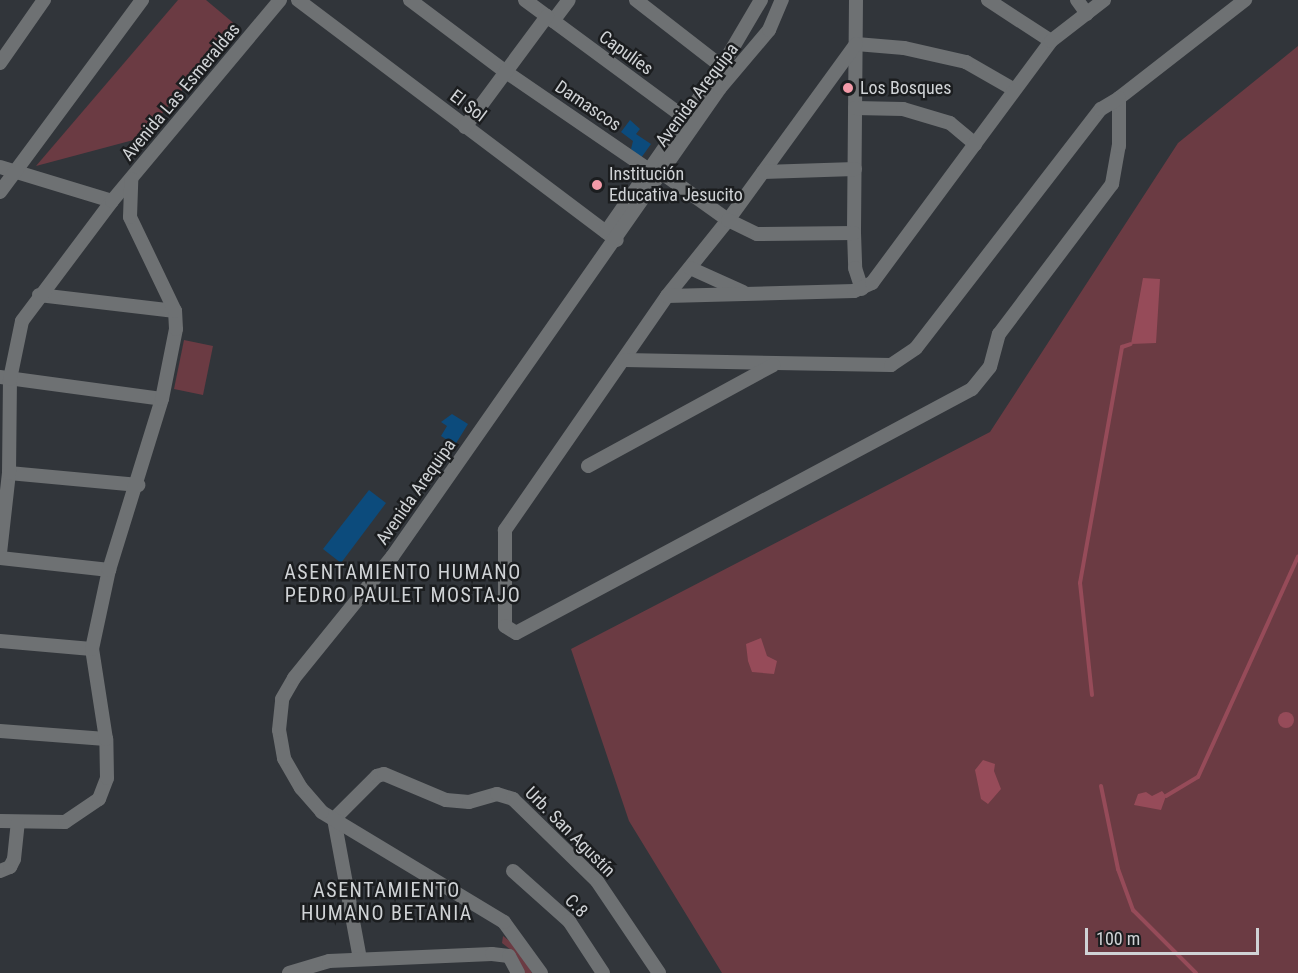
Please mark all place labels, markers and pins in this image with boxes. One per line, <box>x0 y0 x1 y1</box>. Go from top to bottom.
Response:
place label: Los Bosques <box>860 77 951 99</box>
marker: Los Bosques <box>841 81 855 95</box>
place label: Institución Educativa Jesucito <box>609 164 743 207</box>
marker: Institución Educativa Jesucito <box>590 178 604 192</box>

